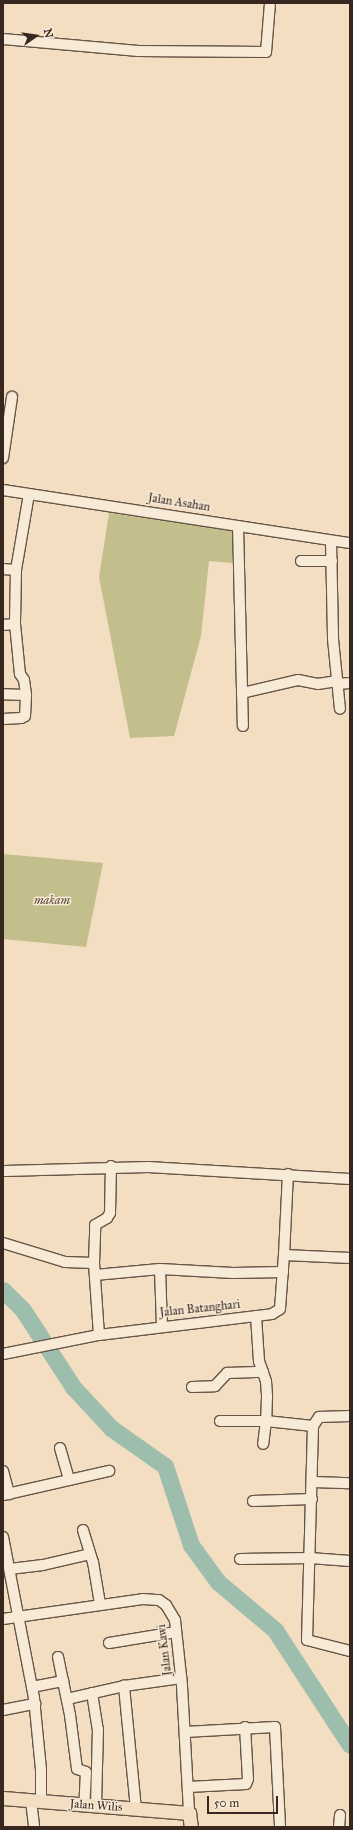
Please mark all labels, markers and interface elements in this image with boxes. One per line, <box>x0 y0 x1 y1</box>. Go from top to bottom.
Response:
north arrow <box>16 16 56 56</box>
text: N <box>41 27 56 39</box>
street label: Jalan Asahan <box>147 491 211 515</box>
park label: makam <box>34 894 70 908</box>
street label: Jalan Batanghari <box>159 1298 241 1320</box>
street label: Jalan Kawi <box>155 1623 175 1677</box>
scale bar <box>209 1788 280 1814</box>
text: 50 m <box>214 1796 239 1810</box>
street label: Jalan Wilis <box>69 1797 123 1815</box>

